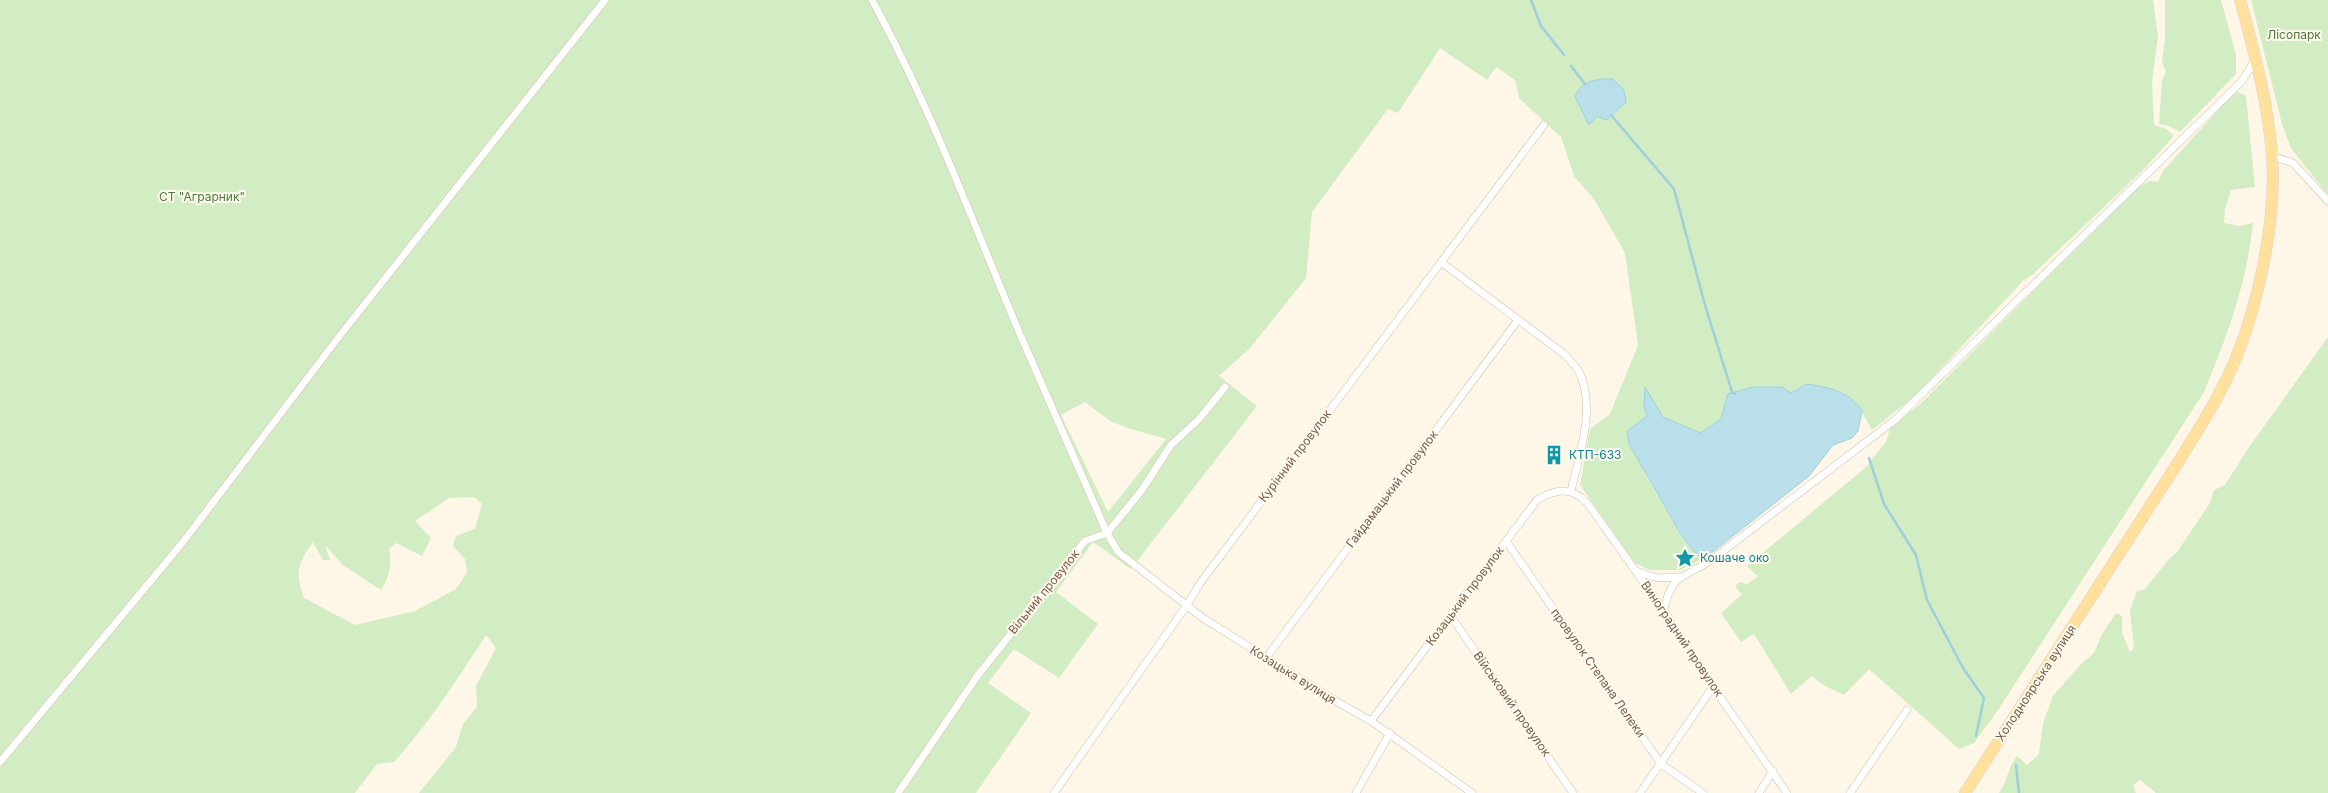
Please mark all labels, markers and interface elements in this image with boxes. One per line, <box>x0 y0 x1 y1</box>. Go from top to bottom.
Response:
park label: Лісопарк <box>2267 27 2321 42</box>
park label: СТ "Аграрник" <box>159 189 245 204</box>
street label: Курінний провулок <box>1255 406 1334 505</box>
street label: Гайдамацький провулок <box>1342 427 1441 550</box>
building icon: КТП-633 <box>1543 444 1565 466</box>
place label: КТП-633 <box>1569 447 1622 462</box>
street label: Козацький провулок <box>1422 543 1507 648</box>
street label: Вільний провулок <box>1005 546 1083 637</box>
place icon: Кошаче око <box>1674 547 1696 569</box>
place label: Кошаче око <box>1700 550 1769 565</box>
street label: Виноградний провулок <box>1638 578 1727 700</box>
street label: провулок Степана Лелеки <box>1548 605 1649 740</box>
street label: Холодноярська вулиця <box>1992 622 2079 744</box>
street label: Козацька вулиця <box>1247 642 1339 707</box>
street label: Військовий провулок <box>1471 648 1555 759</box>

